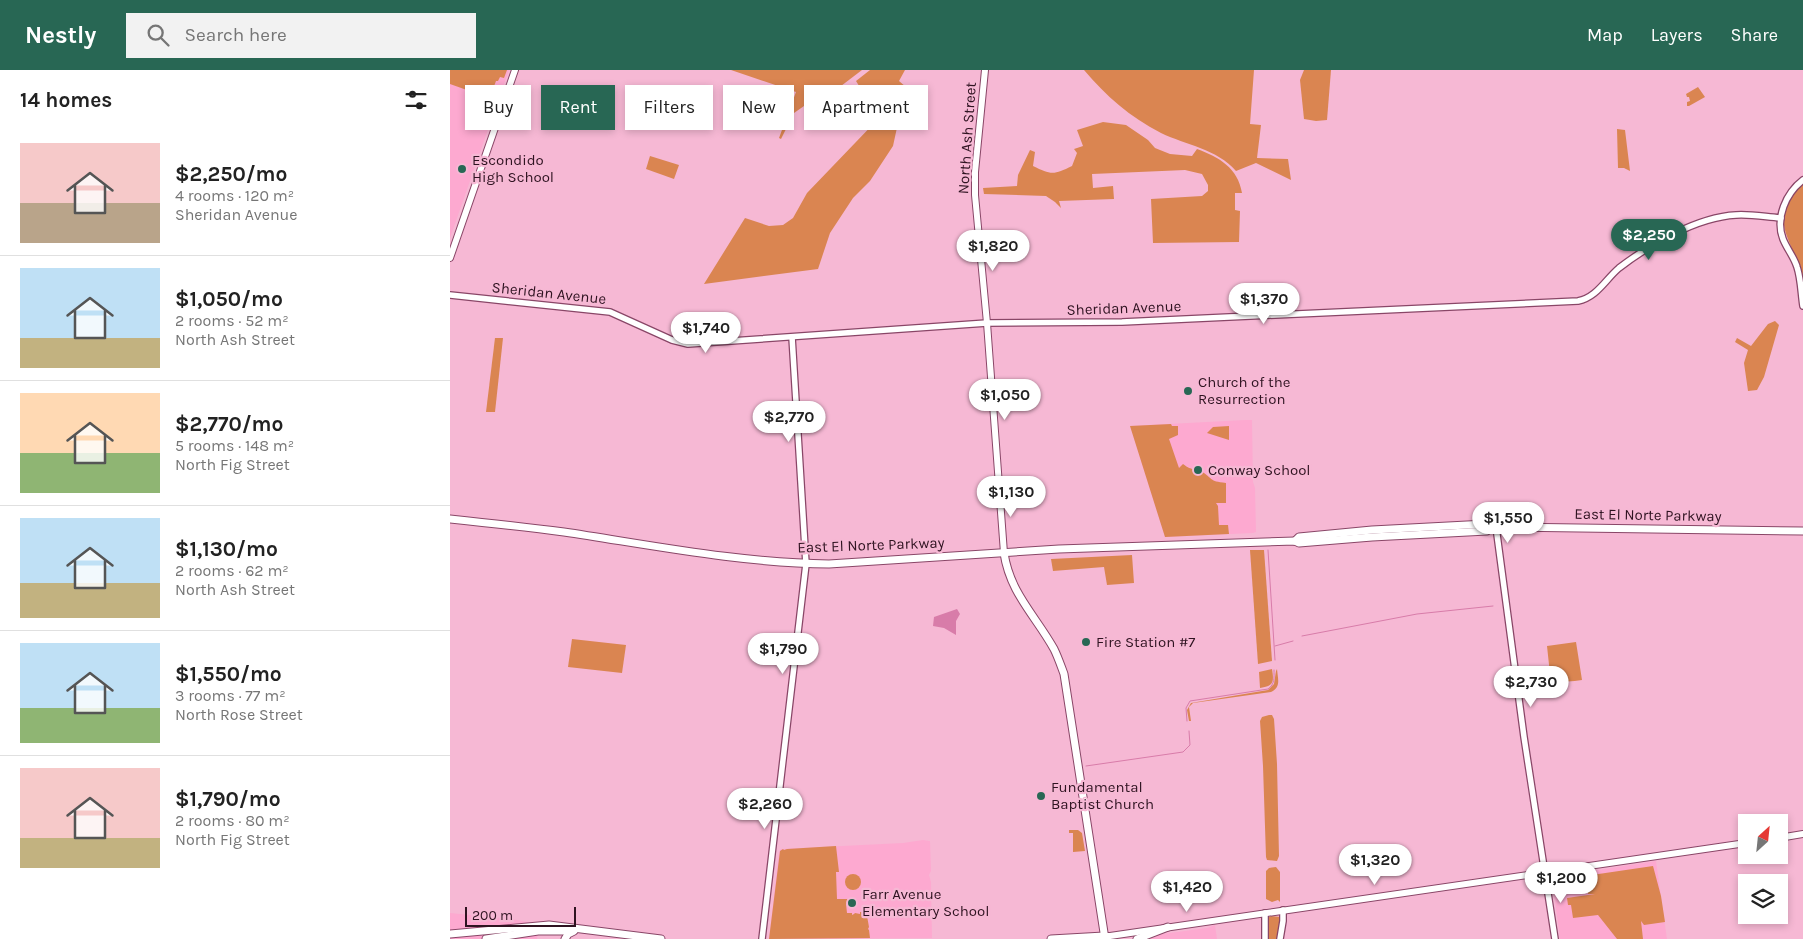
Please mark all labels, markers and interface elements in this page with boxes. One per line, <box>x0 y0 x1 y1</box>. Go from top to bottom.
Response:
search box <box>126 13 476 58</box>
text: Nestly <box>25 21 96 49</box>
icon: search <box>144 21 172 49</box>
text: Search here <box>184 24 287 46</box>
text: Map <box>1587 24 1623 46</box>
text: Layers <box>1651 24 1703 46</box>
text: Share <box>1731 24 1778 46</box>
street label: North Ash Street <box>954 81 980 195</box>
chip: Buy <box>465 85 531 130</box>
chip: Rent <box>541 85 615 130</box>
chip: Filters <box>625 85 713 130</box>
chip: New <box>723 85 794 130</box>
chip: Apartment <box>804 85 928 130</box>
icon: filters <box>402 86 430 114</box>
text: 14 homes <box>20 88 112 112</box>
place label: Escondido High School <box>472 151 554 186</box>
text: $2,250/mo <box>175 162 287 186</box>
icon: home <box>60 163 120 223</box>
marker: Escondido High School <box>456 163 468 175</box>
text: 4 rooms · 120 m² <box>175 186 294 205</box>
text: Sheridan Avenue <box>175 205 298 224</box>
pin: $2,250 <box>1608 218 1690 261</box>
text: $2,250 <box>1622 225 1676 244</box>
pin: $1,820 <box>952 230 1034 272</box>
text: $1,820 <box>968 236 1018 255</box>
street label: Sheridan Avenue <box>491 278 607 308</box>
pin: $1,370 <box>1223 282 1305 325</box>
text: $1,050/mo <box>175 287 283 311</box>
icon: home <box>60 288 120 348</box>
text: $1,370 <box>1240 289 1288 308</box>
street label: Sheridan Avenue <box>1066 297 1182 319</box>
text: 2 rooms · 52 m² <box>175 311 289 330</box>
pin: $1,740 <box>665 312 747 354</box>
text: $1,740 <box>682 318 730 337</box>
text: North Ash Street <box>175 330 295 349</box>
place label: Church of the Resurrection <box>1198 373 1290 408</box>
pin: $1,050 <box>964 378 1046 421</box>
text: $1,050 <box>980 385 1030 404</box>
marker: Church of the Resurrection <box>1182 385 1194 397</box>
pin: $2,770 <box>748 400 830 443</box>
text: $2,770 <box>764 407 814 426</box>
text: $2,770/mo <box>175 412 283 436</box>
icon: home <box>60 413 120 473</box>
text: 5 rooms · 148 m² <box>175 436 294 455</box>
text: North Fig Street <box>175 455 290 474</box>
place label: Conway School <box>1208 461 1311 479</box>
marker: Conway School <box>1192 464 1204 476</box>
pin: $1,130 <box>970 476 1052 518</box>
text: $1,130 <box>988 482 1034 501</box>
pin: $1,550 <box>1467 502 1549 544</box>
street label: East El Norte Parkway <box>1574 505 1722 525</box>
text: $1,550 <box>1483 508 1533 527</box>
street label: East El Norte Parkway <box>797 533 945 557</box>
text: $1,130/mo <box>175 537 278 561</box>
icon: home <box>60 538 120 598</box>
text: 2 rooms · 62 m² <box>175 561 289 580</box>
text: North Ash Street <box>175 580 295 599</box>
pin: $1,790 <box>742 632 824 675</box>
place label: Fire Station #7 <box>1096 633 1195 651</box>
marker: Fire Station #7 <box>1080 636 1092 648</box>
text: $1,790 <box>759 639 807 658</box>
text: $1,550/mo <box>175 662 282 686</box>
icon: home <box>60 663 120 723</box>
pin: $2,730 <box>1490 666 1572 708</box>
text: $2,730 <box>1505 672 1557 691</box>
text: 3 rooms · 77 m² <box>175 686 286 705</box>
text: North Rose Street <box>175 705 303 724</box>
place label: Fundamental Baptist Church <box>1051 778 1154 813</box>
text: $1,790/mo <box>175 787 281 811</box>
icon: home <box>60 788 120 848</box>
pin: $2,260 <box>724 788 806 830</box>
marker: Fundamental Baptist Church <box>1035 790 1047 802</box>
text: $2,260 <box>738 794 792 813</box>
text: 2 rooms · 80 m² <box>175 811 290 830</box>
north arrow <box>1738 814 1788 864</box>
map controls <box>1738 814 1788 924</box>
text: North Fig Street <box>175 830 290 849</box>
pin: $1,320 <box>1334 844 1416 886</box>
text: $1,320 <box>1350 850 1400 869</box>
pin: $1,200 <box>1520 862 1602 904</box>
text: $1,200 <box>1536 868 1586 887</box>
pin: $1,420 <box>1146 870 1228 913</box>
button: layers <box>1738 874 1788 924</box>
text: $1,420 <box>1162 877 1212 896</box>
place label: Farr Avenue Elementary School <box>862 885 989 920</box>
marker: Farr Avenue Elementary School <box>846 897 858 909</box>
scale bar <box>465 904 576 927</box>
text: 200 m <box>472 907 513 924</box>

